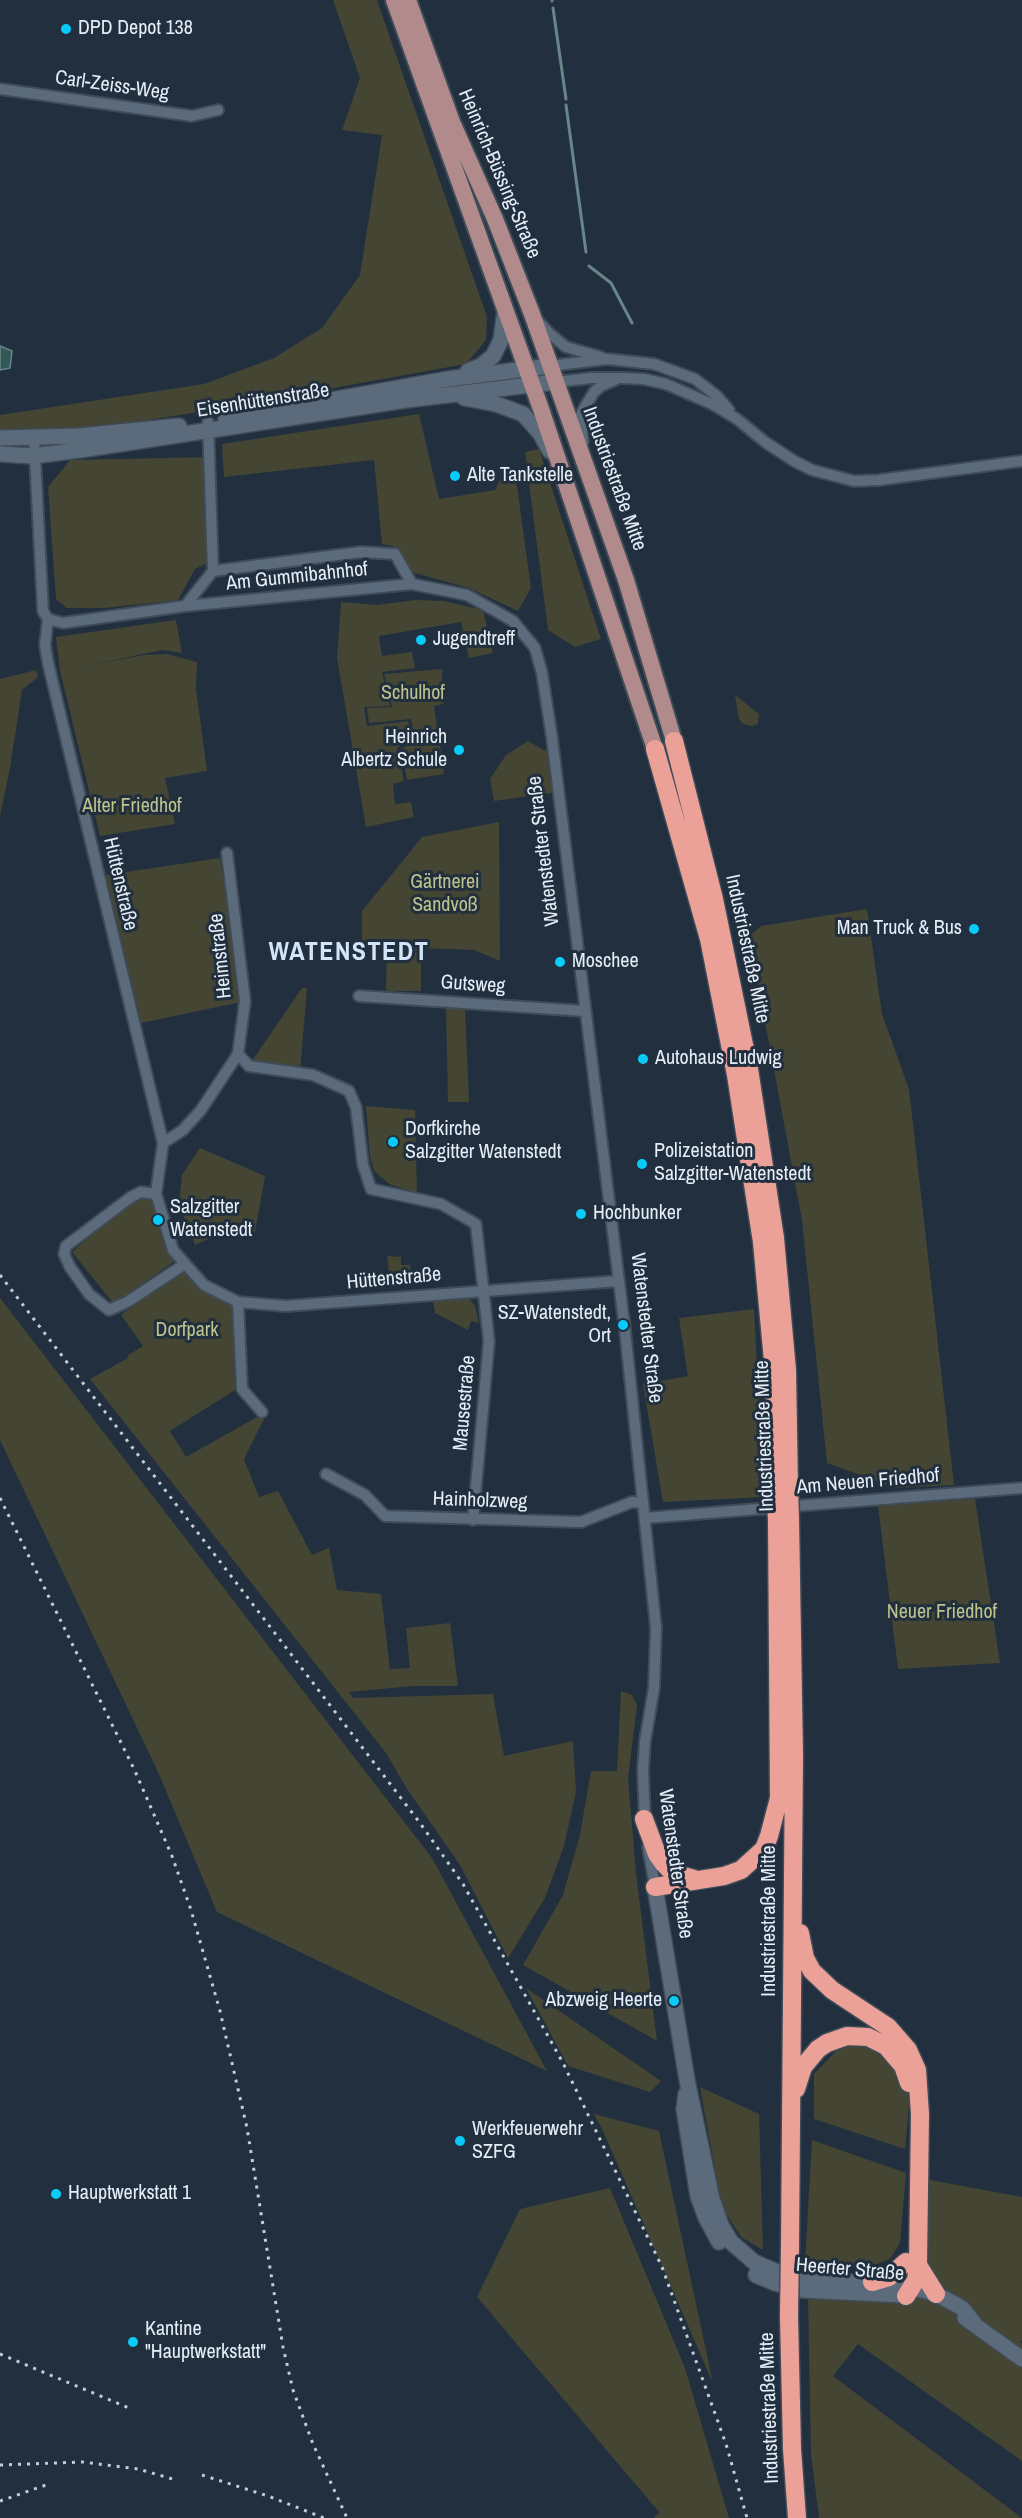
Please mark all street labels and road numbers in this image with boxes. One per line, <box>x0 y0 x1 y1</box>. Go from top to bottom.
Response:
street label: Carl-Zeiss-Weg <box>54 66 170 106</box>
street label: Heinrich-Büssing-Straße <box>453 86 545 262</box>
street label: Eisenhüttenstraße <box>195 379 331 423</box>
street label: Industriestraße Mitte <box>577 404 651 554</box>
street label: Am Gummibahnhof <box>225 558 369 596</box>
street label: Watenstedter Straße <box>523 775 565 927</box>
street label: Hüttenstraße <box>98 835 142 933</box>
street label: Industriestraße Mitte <box>720 872 774 1026</box>
street label: Heimstraße <box>205 912 237 1000</box>
street label: Gutsweg <box>440 971 506 999</box>
street label: Watenstedter Straße <box>625 1252 667 1404</box>
street label: Hüttenstraße <box>346 1263 442 1295</box>
street label: Mausestraße <box>449 1354 481 1452</box>
street label: Industriestraße Mitte <box>750 1360 780 1512</box>
street label: Am Neuen Friedhof <box>796 1464 940 1500</box>
street label: Hainholzweg <box>432 1487 528 1515</box>
street label: Watenstedter Straße <box>653 1788 697 1940</box>
street label: Industriestraße Mitte <box>758 1845 782 1997</box>
street label: Heerter Straße <box>795 2253 905 2287</box>
street label: Industriestraße Mitte <box>755 2332 785 2484</box>

